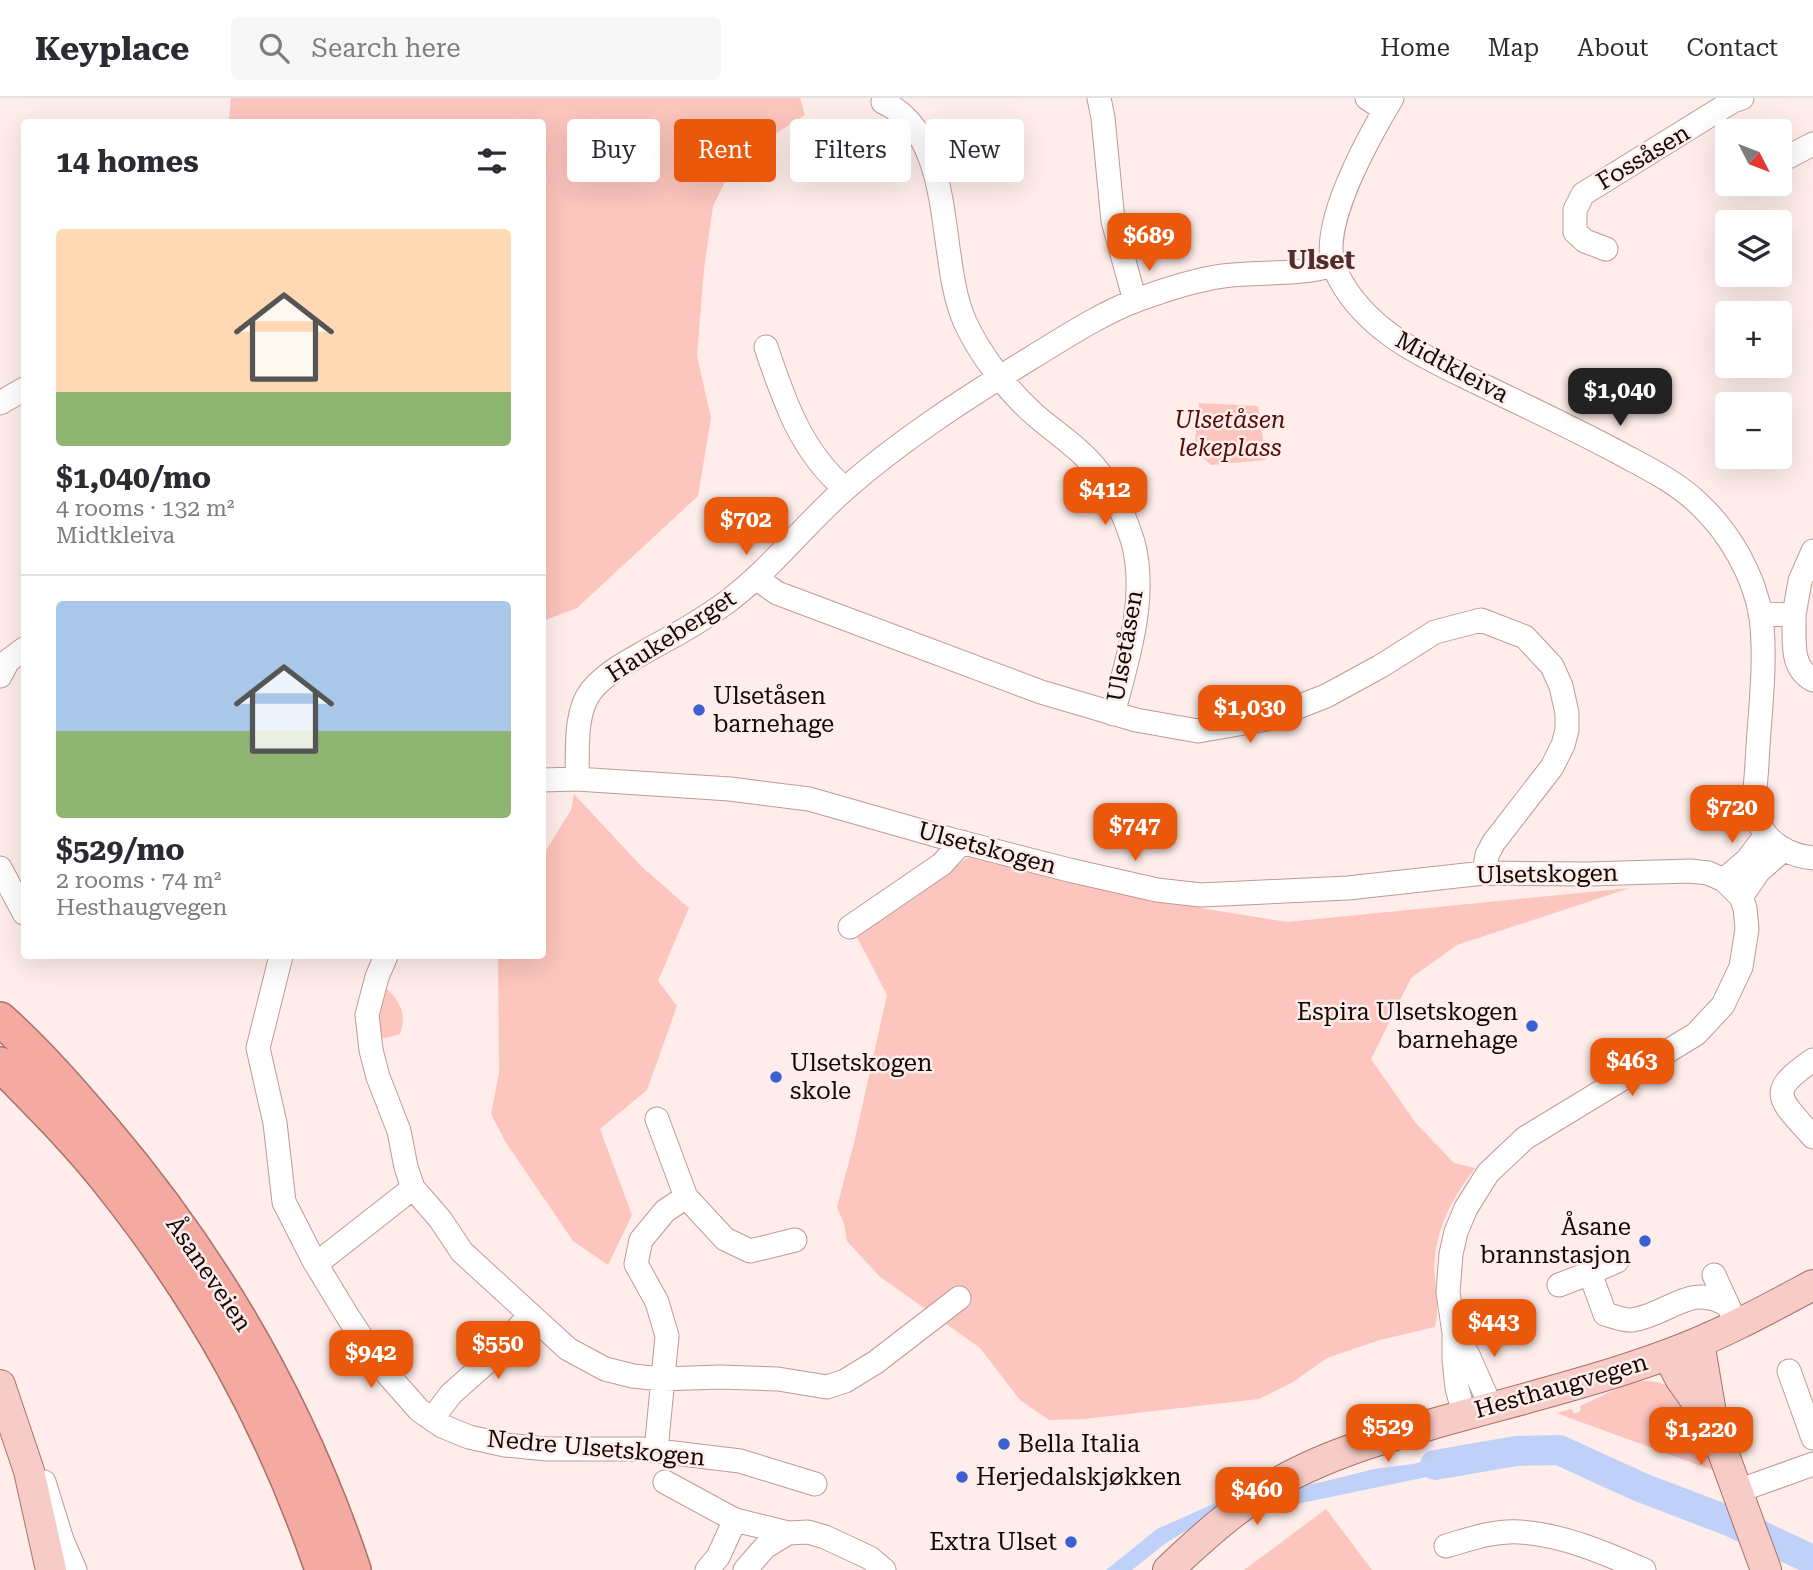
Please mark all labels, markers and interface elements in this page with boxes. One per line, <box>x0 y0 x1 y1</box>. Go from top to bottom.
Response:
search box <box>231 17 721 80</box>
text: Keyplace <box>35 29 189 68</box>
icon: search <box>255 29 293 67</box>
text: Search here <box>311 33 460 63</box>
text: Home <box>1380 34 1450 62</box>
text: Map <box>1488 34 1539 62</box>
text: About <box>1577 34 1648 62</box>
text: Contact <box>1686 34 1778 62</box>
street label: Fossåsen <box>1591 118 1695 196</box>
chip: Buy <box>567 119 660 182</box>
chip: Rent <box>674 119 776 182</box>
chip: Filters <box>790 119 911 182</box>
chip: New <box>925 119 1024 182</box>
north arrow <box>1715 119 1792 196</box>
map controls <box>1715 119 1792 469</box>
icon: filters <box>473 142 511 180</box>
text: 14 homes <box>56 144 199 179</box>
button: layers <box>1715 210 1792 287</box>
pin: $689 <box>1108 214 1190 273</box>
text: $689 <box>1123 222 1175 249</box>
district label: Ulset <box>1287 245 1355 275</box>
icon: home <box>221 274 347 400</box>
button: + <box>1715 301 1792 378</box>
street label: Midtkleiva <box>1391 325 1513 409</box>
pin: $1,040 <box>1563 368 1677 428</box>
text: $1,040 <box>1584 377 1656 404</box>
button: − <box>1715 392 1792 469</box>
park label: Ulsetåsen lekeplass <box>1174 406 1286 462</box>
text: $1,040/mo <box>56 460 211 495</box>
pin: $412 <box>1064 468 1146 527</box>
text: $412 <box>1079 476 1131 503</box>
text: 4 rooms · 132 m² <box>56 495 234 522</box>
pin: $702 <box>705 498 787 557</box>
text: $702 <box>720 506 772 533</box>
text: Midtkleiva <box>56 522 175 549</box>
street label: Haukeberget <box>601 584 741 688</box>
street label: Ulsetåsen <box>1101 588 1149 704</box>
icon: home <box>221 646 347 772</box>
place label: Ulsetåsen barnehage <box>713 682 834 738</box>
pin: $1,030 <box>1193 686 1307 745</box>
text: $1,030 <box>1214 694 1286 721</box>
marker: Ulsetåsen barnehage <box>691 702 707 718</box>
pin: $720 <box>1691 786 1773 845</box>
text: $720 <box>1706 794 1758 821</box>
pin: $747 <box>1094 804 1176 863</box>
text: $747 <box>1109 812 1161 839</box>
street label: Ulsetskogen <box>915 816 1059 880</box>
text: $529/mo <box>56 832 185 867</box>
street label: Ulsetskogen <box>1476 859 1618 889</box>
text: 2 rooms · 74 m² <box>56 867 222 894</box>
text: Hesthaugvegen <box>56 894 227 921</box>
place label: Espira Ulsetskogen barnehage <box>1297 998 1518 1054</box>
marker: Espira Ulsetskogen barnehage <box>1524 1018 1540 1034</box>
pin: $463 <box>1591 1038 1673 1098</box>
text: $463 <box>1606 1047 1658 1074</box>
place label: Ulsetskogen skole <box>790 1049 932 1105</box>
marker: Ulsetskogen skole <box>768 1069 784 1085</box>
street label: Åsaneveien <box>160 1210 259 1337</box>
place label: Åsane brannstasjon <box>1480 1211 1631 1269</box>
marker: Åsane brannstasjon <box>1637 1233 1653 1249</box>
pin: $443 <box>1453 1300 1535 1359</box>
text: $443 <box>1468 1308 1520 1335</box>
pin: $550 <box>457 1322 539 1381</box>
pin: $942 <box>330 1330 412 1390</box>
text: $550 <box>472 1330 524 1357</box>
text: $942 <box>345 1339 397 1366</box>
street label: Hesthaugvegen <box>1471 1348 1651 1424</box>
pin: $529 <box>1347 1404 1429 1464</box>
pin: $1,220 <box>1644 1408 1758 1467</box>
text: $529 <box>1362 1413 1414 1440</box>
text: $1,220 <box>1665 1416 1737 1443</box>
street label: Nedre Ulsetskogen <box>486 1425 706 1471</box>
place label: Bella Italia <box>1018 1430 1140 1458</box>
marker: Bella Italia <box>996 1436 1012 1452</box>
place label: Herjedalskjøkken <box>976 1463 1181 1491</box>
pin: $460 <box>1216 1468 1298 1527</box>
marker: Herjedalskjøkken <box>954 1469 970 1485</box>
text: $460 <box>1231 1476 1283 1503</box>
place label: Extra Ulset <box>929 1528 1057 1556</box>
marker: Extra Ulset <box>1063 1534 1079 1550</box>

